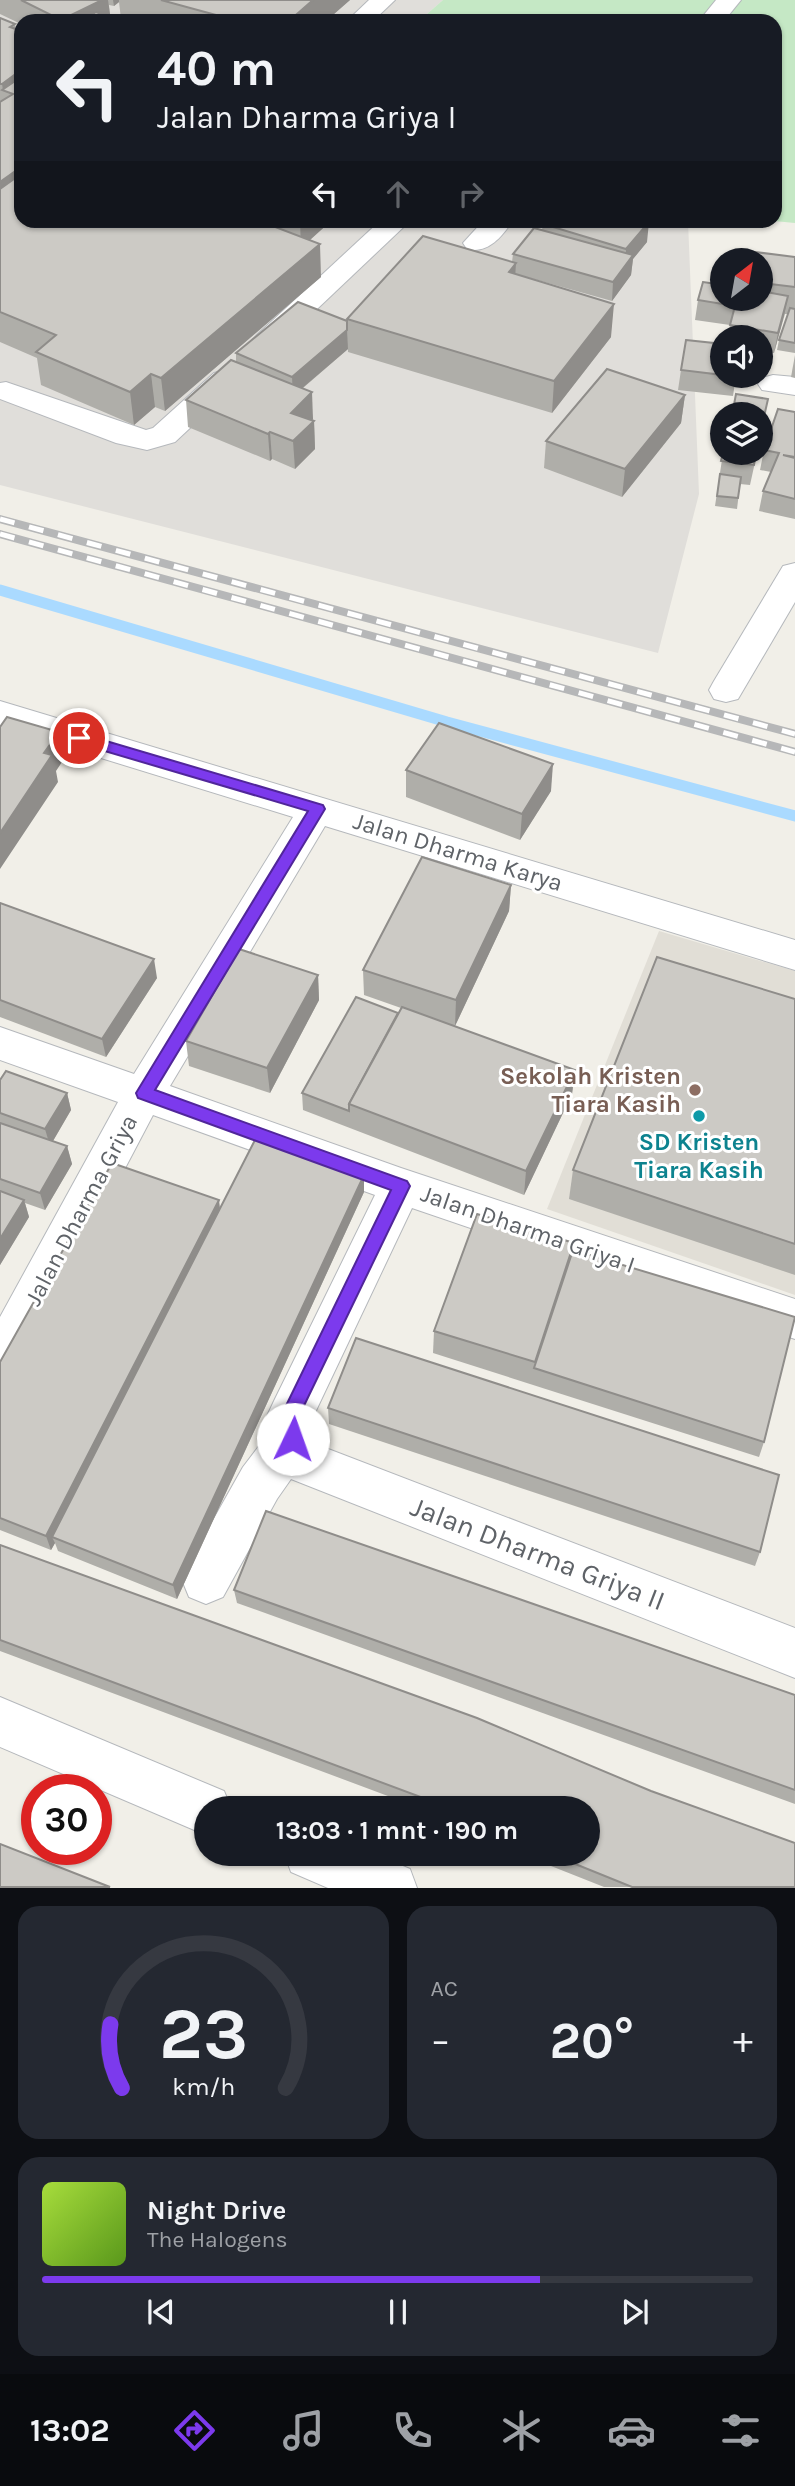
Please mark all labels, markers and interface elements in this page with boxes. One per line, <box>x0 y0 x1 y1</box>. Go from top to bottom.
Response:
text: 40 m <box>157 40 276 97</box>
icon: left <box>42 42 133 133</box>
text: Jalan Dharma Griya I <box>157 99 457 136</box>
icon: left <box>306 175 344 213</box>
icon: ahead <box>379 175 417 213</box>
icon: right <box>452 175 490 213</box>
north arrow <box>710 248 774 312</box>
map controls <box>710 248 773 465</box>
button: sound <box>710 325 773 388</box>
button: layers <box>710 402 773 465</box>
pin <box>49 708 109 768</box>
icon: arrive <box>60 719 98 757</box>
street label: Jalan Dharma Karya <box>350 807 566 897</box>
place label: Sekolah Kristen Tiara Kasih <box>500 1062 681 1118</box>
marker: Sekolah Kristen Tiara Kasih <box>687 1082 703 1098</box>
marker: SD Kristen Tiara Kasih <box>691 1108 707 1124</box>
street label: Jalan Dharma Griya <box>19 1110 143 1310</box>
place label: SD Kristen Tiara Kasih <box>634 1128 764 1184</box>
street label: Jalan Dharma Griya I <box>417 1179 639 1279</box>
position arrow <box>256 1402 330 1476</box>
street label: Jalan Dharma Griya II <box>406 1490 670 1617</box>
speed limit sign: 30 <box>21 1774 112 1865</box>
text: 13:03 · 1 mnt · 190 m <box>276 1815 518 1846</box>
text: AC <box>431 1975 458 2002</box>
text: 23 <box>159 1992 248 2077</box>
text: 20° <box>549 2010 634 2071</box>
text: − <box>431 2018 450 2063</box>
text: + <box>733 2018 753 2063</box>
text: km/h <box>172 2072 235 2101</box>
text: Night Drive <box>147 2195 286 2226</box>
text: The Halogens <box>147 2226 287 2253</box>
icon: previous <box>142 2293 180 2331</box>
icon: pause <box>379 2293 417 2331</box>
icon: next <box>616 2293 654 2331</box>
icon: directions <box>170 2406 219 2455</box>
icon: music <box>279 2406 328 2455</box>
icon: phone <box>388 2406 437 2455</box>
icon: climate <box>497 2406 546 2455</box>
icon: car <box>607 2406 656 2455</box>
icon: filters <box>716 2406 765 2455</box>
text: 13:02 <box>30 2412 110 2449</box>

